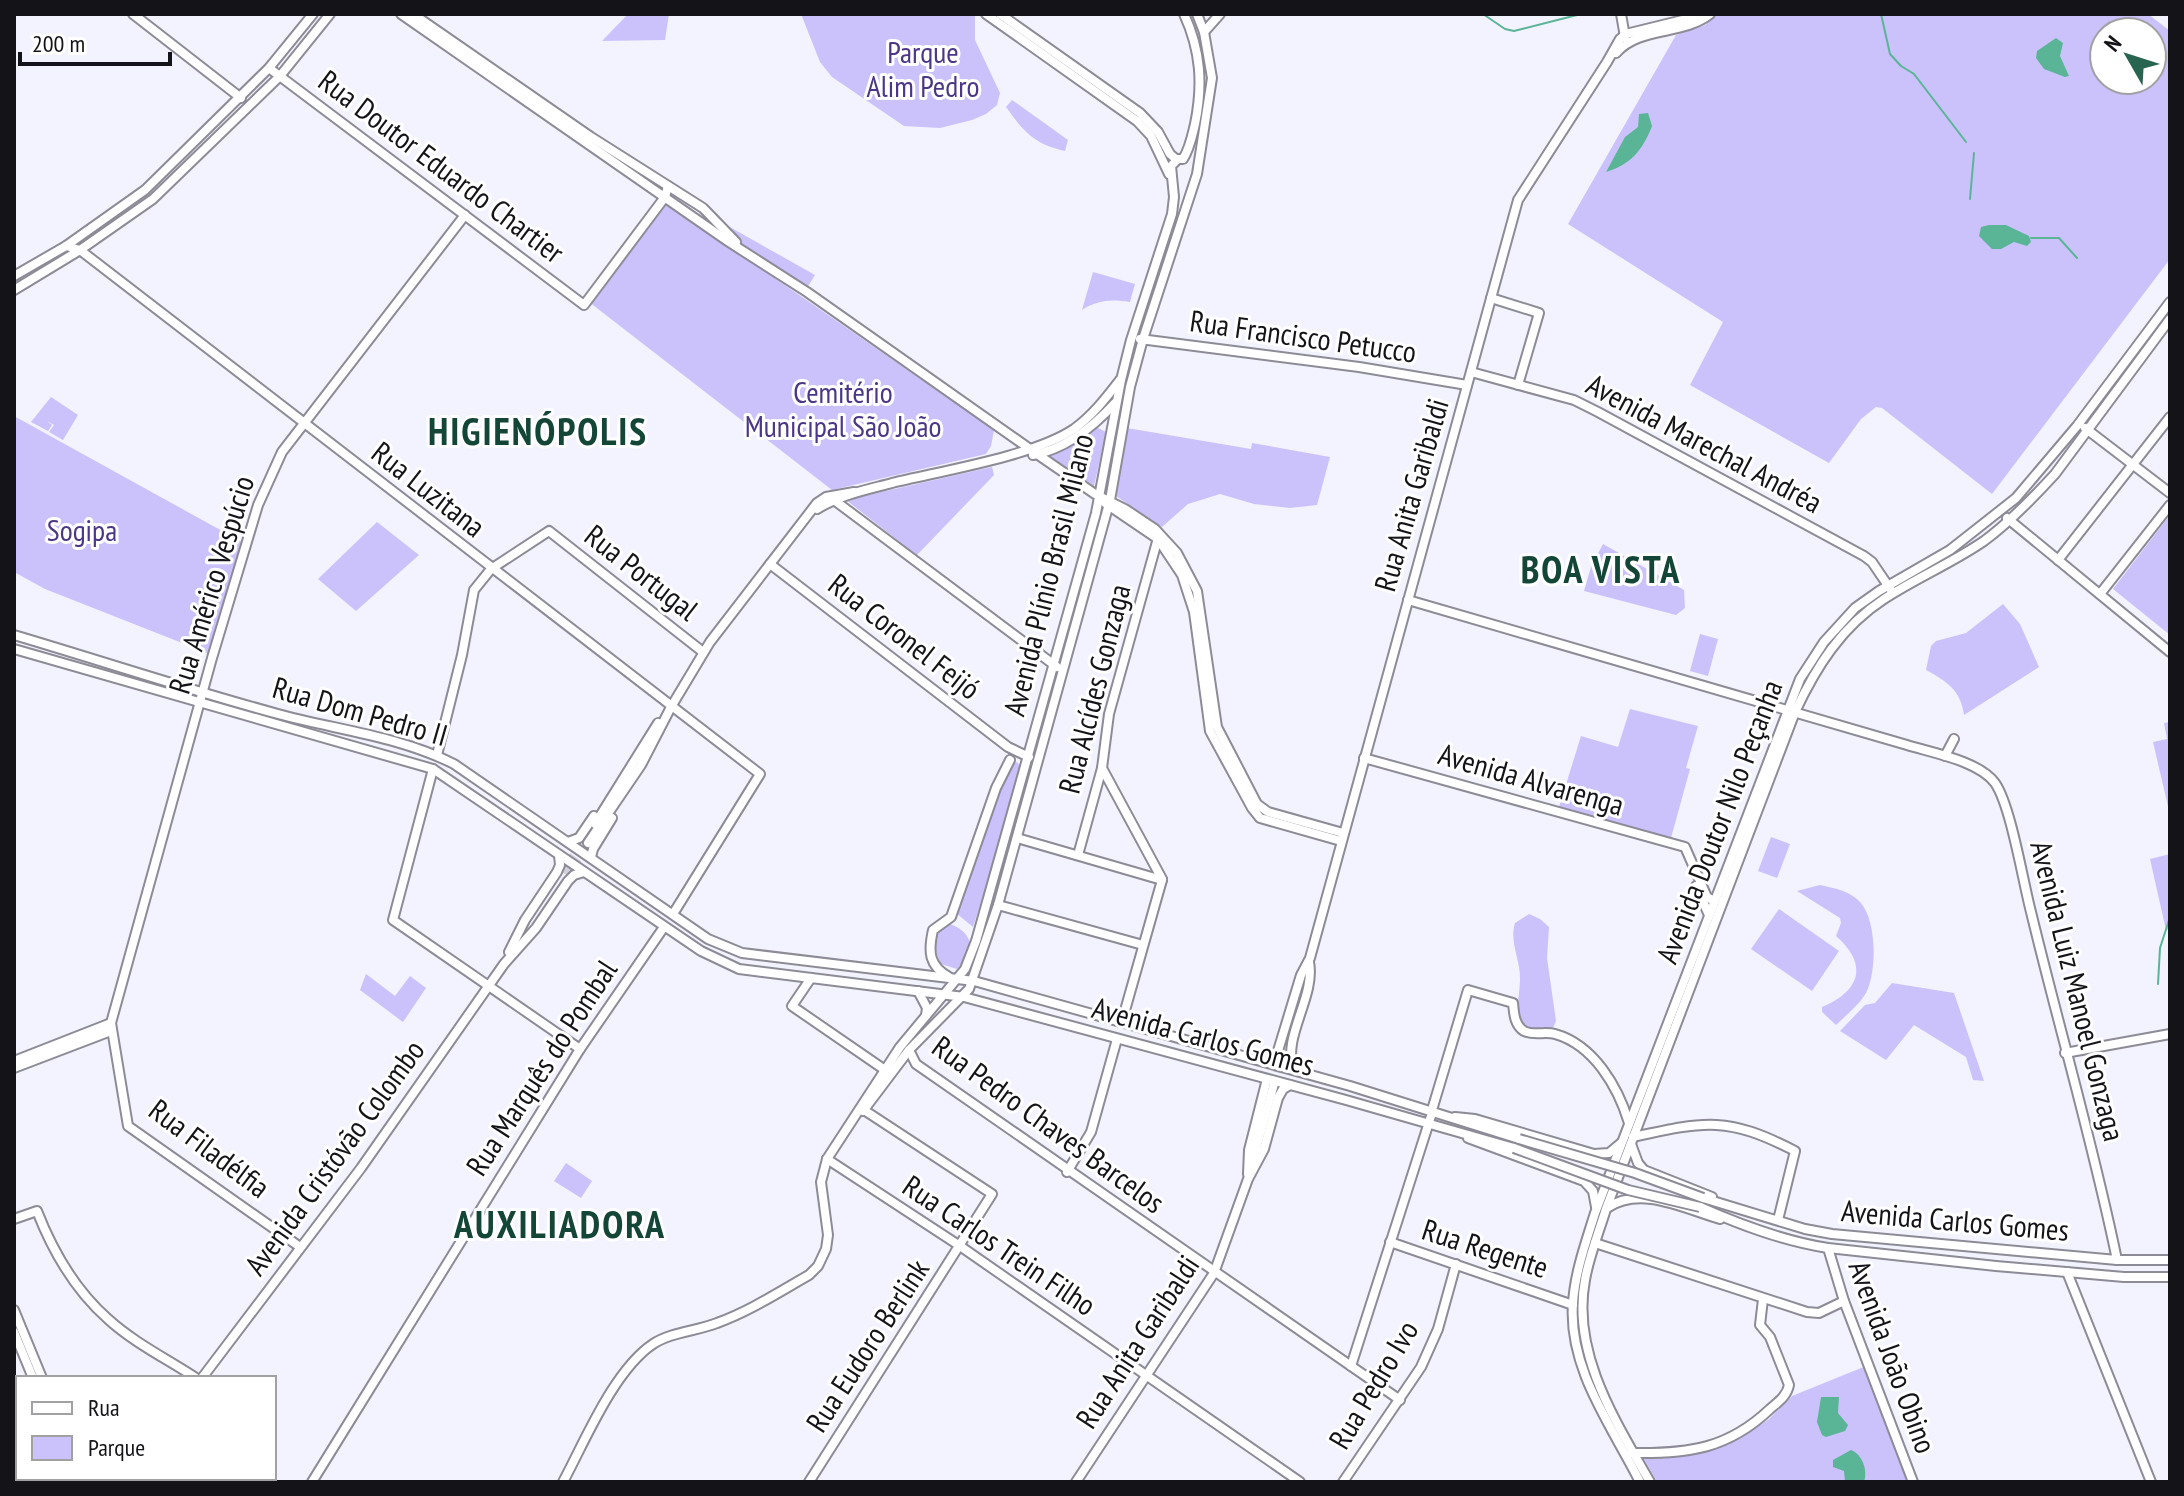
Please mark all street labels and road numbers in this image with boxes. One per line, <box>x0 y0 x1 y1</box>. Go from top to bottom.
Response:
street label: Rua Doutor Eduardo Chartier <box>311 61 573 271</box>
street label: Rua Francisco Petucco <box>1188 300 1419 371</box>
street label: Avenida Marechal Andréa <box>1580 364 1829 521</box>
street label: Rua Anita Garibaldi <box>1364 394 1457 595</box>
street label: Avenida Plínio Brasil Milano <box>994 429 1101 720</box>
street label: Rua Luzitana <box>364 432 494 545</box>
street label: Rua Américo Vespúcio <box>159 471 262 698</box>
street label: Rua Portugal <box>577 515 707 628</box>
street label: Rua Coronel Feijó <box>821 564 989 707</box>
street label: Rua Alcídes Gonzaga <box>1049 580 1138 797</box>
street label: Rua Dom Pedro II <box>269 667 452 754</box>
street label: Avenida Doutor Nilo Peçanha <box>1647 674 1791 969</box>
street label: Avenida Alvarenga <box>1434 733 1629 824</box>
street label: Avenida Luiz Manoel Gonzaga <box>2022 837 2135 1145</box>
street label: Rua Marquês do Pombal <box>456 952 625 1182</box>
street label: Avenida Carlos Gomes <box>1088 987 1319 1084</box>
street label: Rua Pedro Chaves Barcelos <box>925 1026 1173 1221</box>
street label: Avenida Cristóvão Colombo <box>235 1032 432 1282</box>
street label: Rua Filadélfia <box>142 1090 278 1206</box>
street label: Rua Carlos Trein Filho <box>896 1166 1104 1324</box>
street label: Avenida Carlos Gomes <box>1840 1190 2070 1249</box>
street label: Rua Regente <box>1418 1209 1553 1286</box>
street label: Rua Anita Garibaldi <box>1066 1247 1207 1435</box>
street label: Rua Eudoro Berlink <box>796 1251 937 1439</box>
street label: Avenida João Obino <box>1841 1255 1946 1458</box>
street label: Rua Pedro Ivo <box>1319 1313 1426 1456</box>

